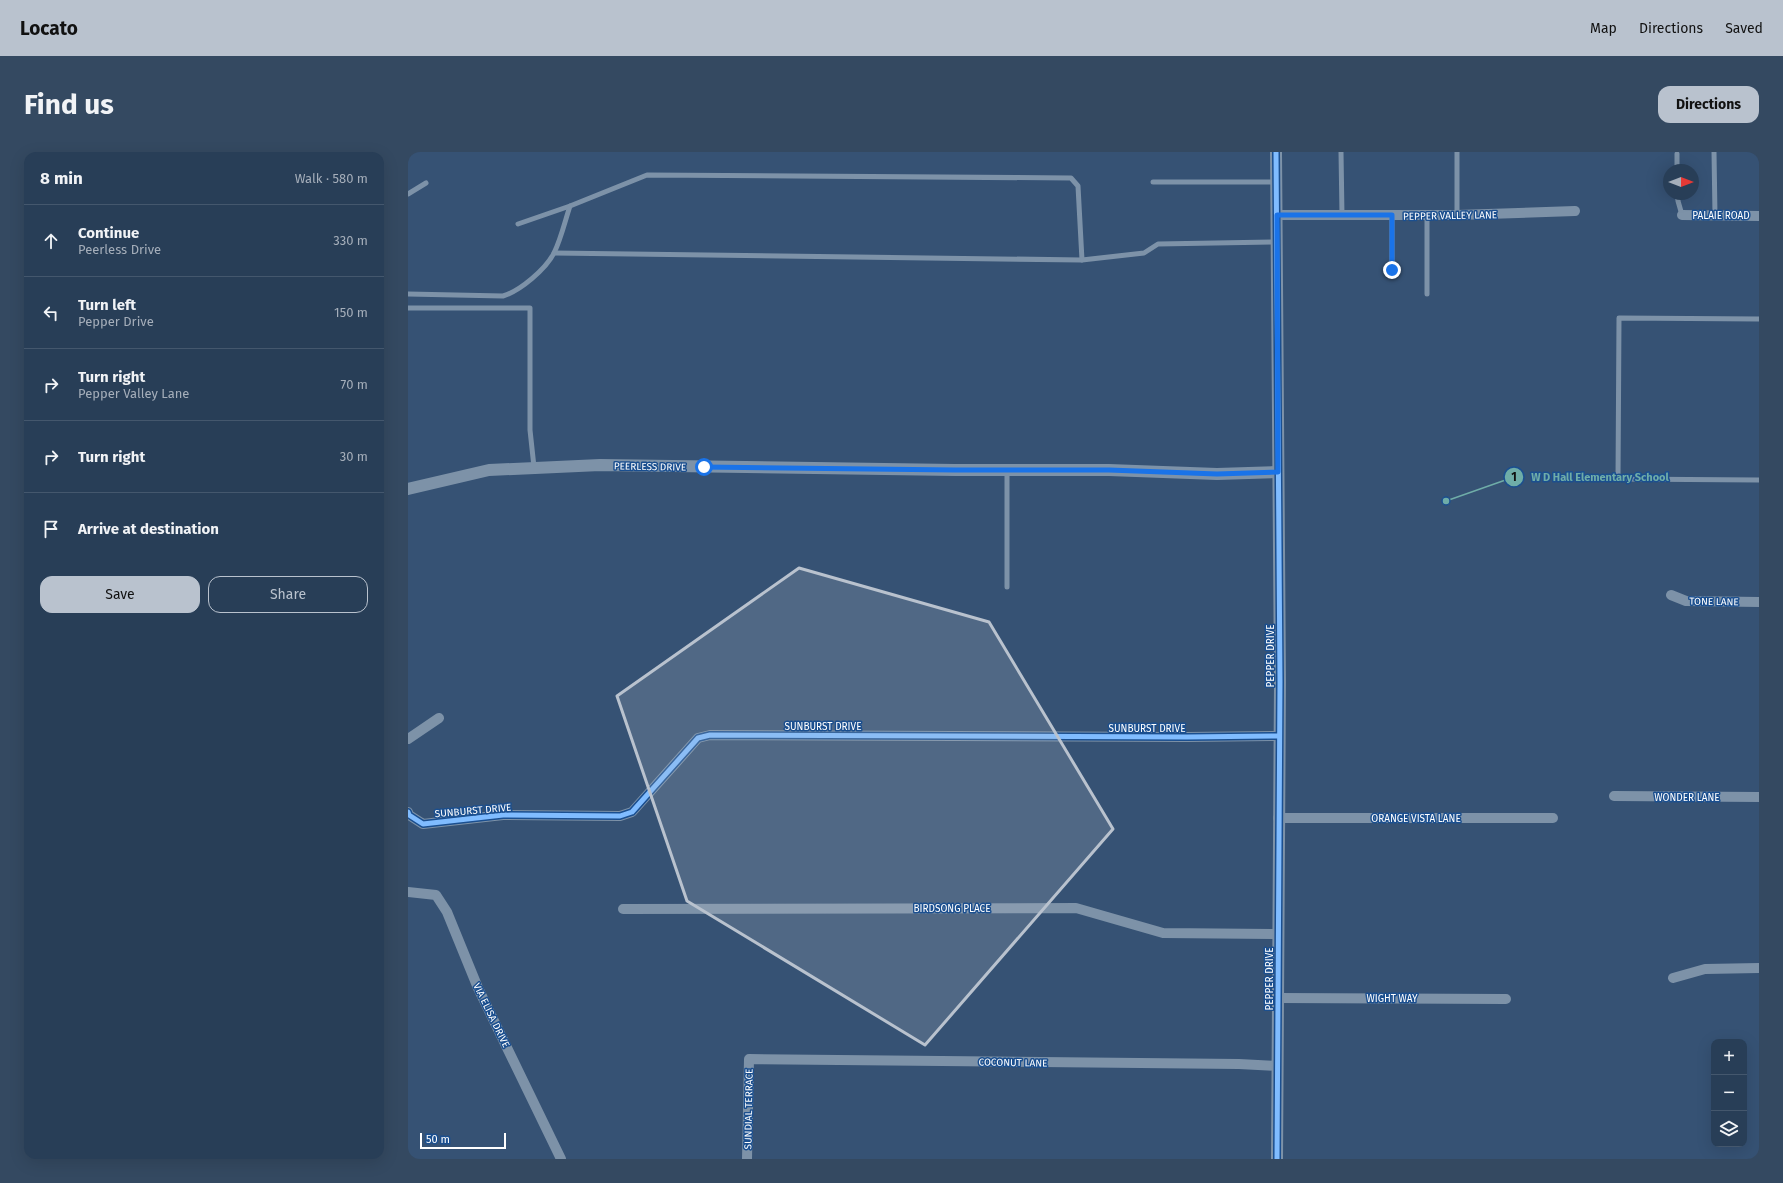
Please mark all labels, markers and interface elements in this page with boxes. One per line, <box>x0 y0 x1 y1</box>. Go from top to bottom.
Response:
text: Locato <box>20 17 78 40</box>
text: Map <box>1590 20 1617 37</box>
text: Directions <box>1639 20 1703 37</box>
text: Saved <box>1725 20 1763 37</box>
button: Directions <box>1658 86 1759 123</box>
text: Find us <box>24 88 114 121</box>
north arrow <box>1663 164 1699 200</box>
text: 8 min <box>40 168 83 189</box>
text: Walk · 580 m <box>295 171 368 186</box>
street label: PEPPER VALLEY LANE <box>1403 209 1497 223</box>
street label: PALAIE ROAD <box>1692 210 1750 222</box>
text: Continue <box>78 224 139 242</box>
icon: ahead <box>40 230 62 252</box>
text: 330 m <box>333 233 368 248</box>
text: Peerless Drive <box>78 242 161 257</box>
route end <box>1383 261 1401 279</box>
text: Turn left <box>78 296 136 314</box>
icon: left <box>40 302 62 324</box>
text: 150 m <box>334 305 368 320</box>
text: Pepper Drive <box>78 314 154 329</box>
text: Turn right <box>78 368 145 386</box>
icon: right <box>40 374 62 396</box>
text: 70 m <box>341 377 368 392</box>
text: Pepper Valley Lane <box>78 386 189 401</box>
icon: right <box>40 446 62 468</box>
text: Turn right <box>78 448 145 466</box>
text: 30 m <box>340 449 368 464</box>
route start <box>695 458 713 476</box>
street label: PEERLESS DRIVE <box>614 460 686 474</box>
callout: W D Hall Elementary School <box>1504 465 1677 488</box>
text: 1 <box>1511 470 1517 484</box>
text: W D Hall Elementary School <box>1531 471 1670 484</box>
icon: arrive <box>40 518 62 540</box>
text: Arrive at destination <box>78 520 219 538</box>
button: Save <box>40 576 200 613</box>
button: Share <box>208 576 368 613</box>
street label: TONE LANE <box>1689 596 1739 608</box>
street label: PEPPER DRIVE <box>1265 624 1277 688</box>
street label: SUNBURST DRIVE <box>785 721 861 733</box>
street label: SUNBURST DRIVE <box>1109 723 1185 735</box>
street label: WONDER LANE <box>1654 792 1720 804</box>
street label: SUNBURST DRIVE <box>434 802 512 820</box>
street label: ORANGE VISTA LANE <box>1371 813 1461 825</box>
street label: BIRDSONG PLACE <box>913 903 991 915</box>
street label: PEPPER DRIVE <box>1264 947 1276 1011</box>
street label: VIA ELISA DRIVE <box>470 981 512 1050</box>
street label: WIGHT WAY <box>1366 993 1418 1005</box>
map controls <box>1711 1039 1747 1147</box>
button: + <box>1711 1039 1747 1075</box>
street label: COCONUT LANE <box>978 1056 1047 1070</box>
street label: SUNDIAL TERRACE <box>742 1068 756 1150</box>
button: − <box>1711 1075 1747 1111</box>
button: layers <box>1711 1111 1747 1147</box>
scale bar <box>420 1131 506 1150</box>
text: 50 m <box>426 1133 450 1146</box>

